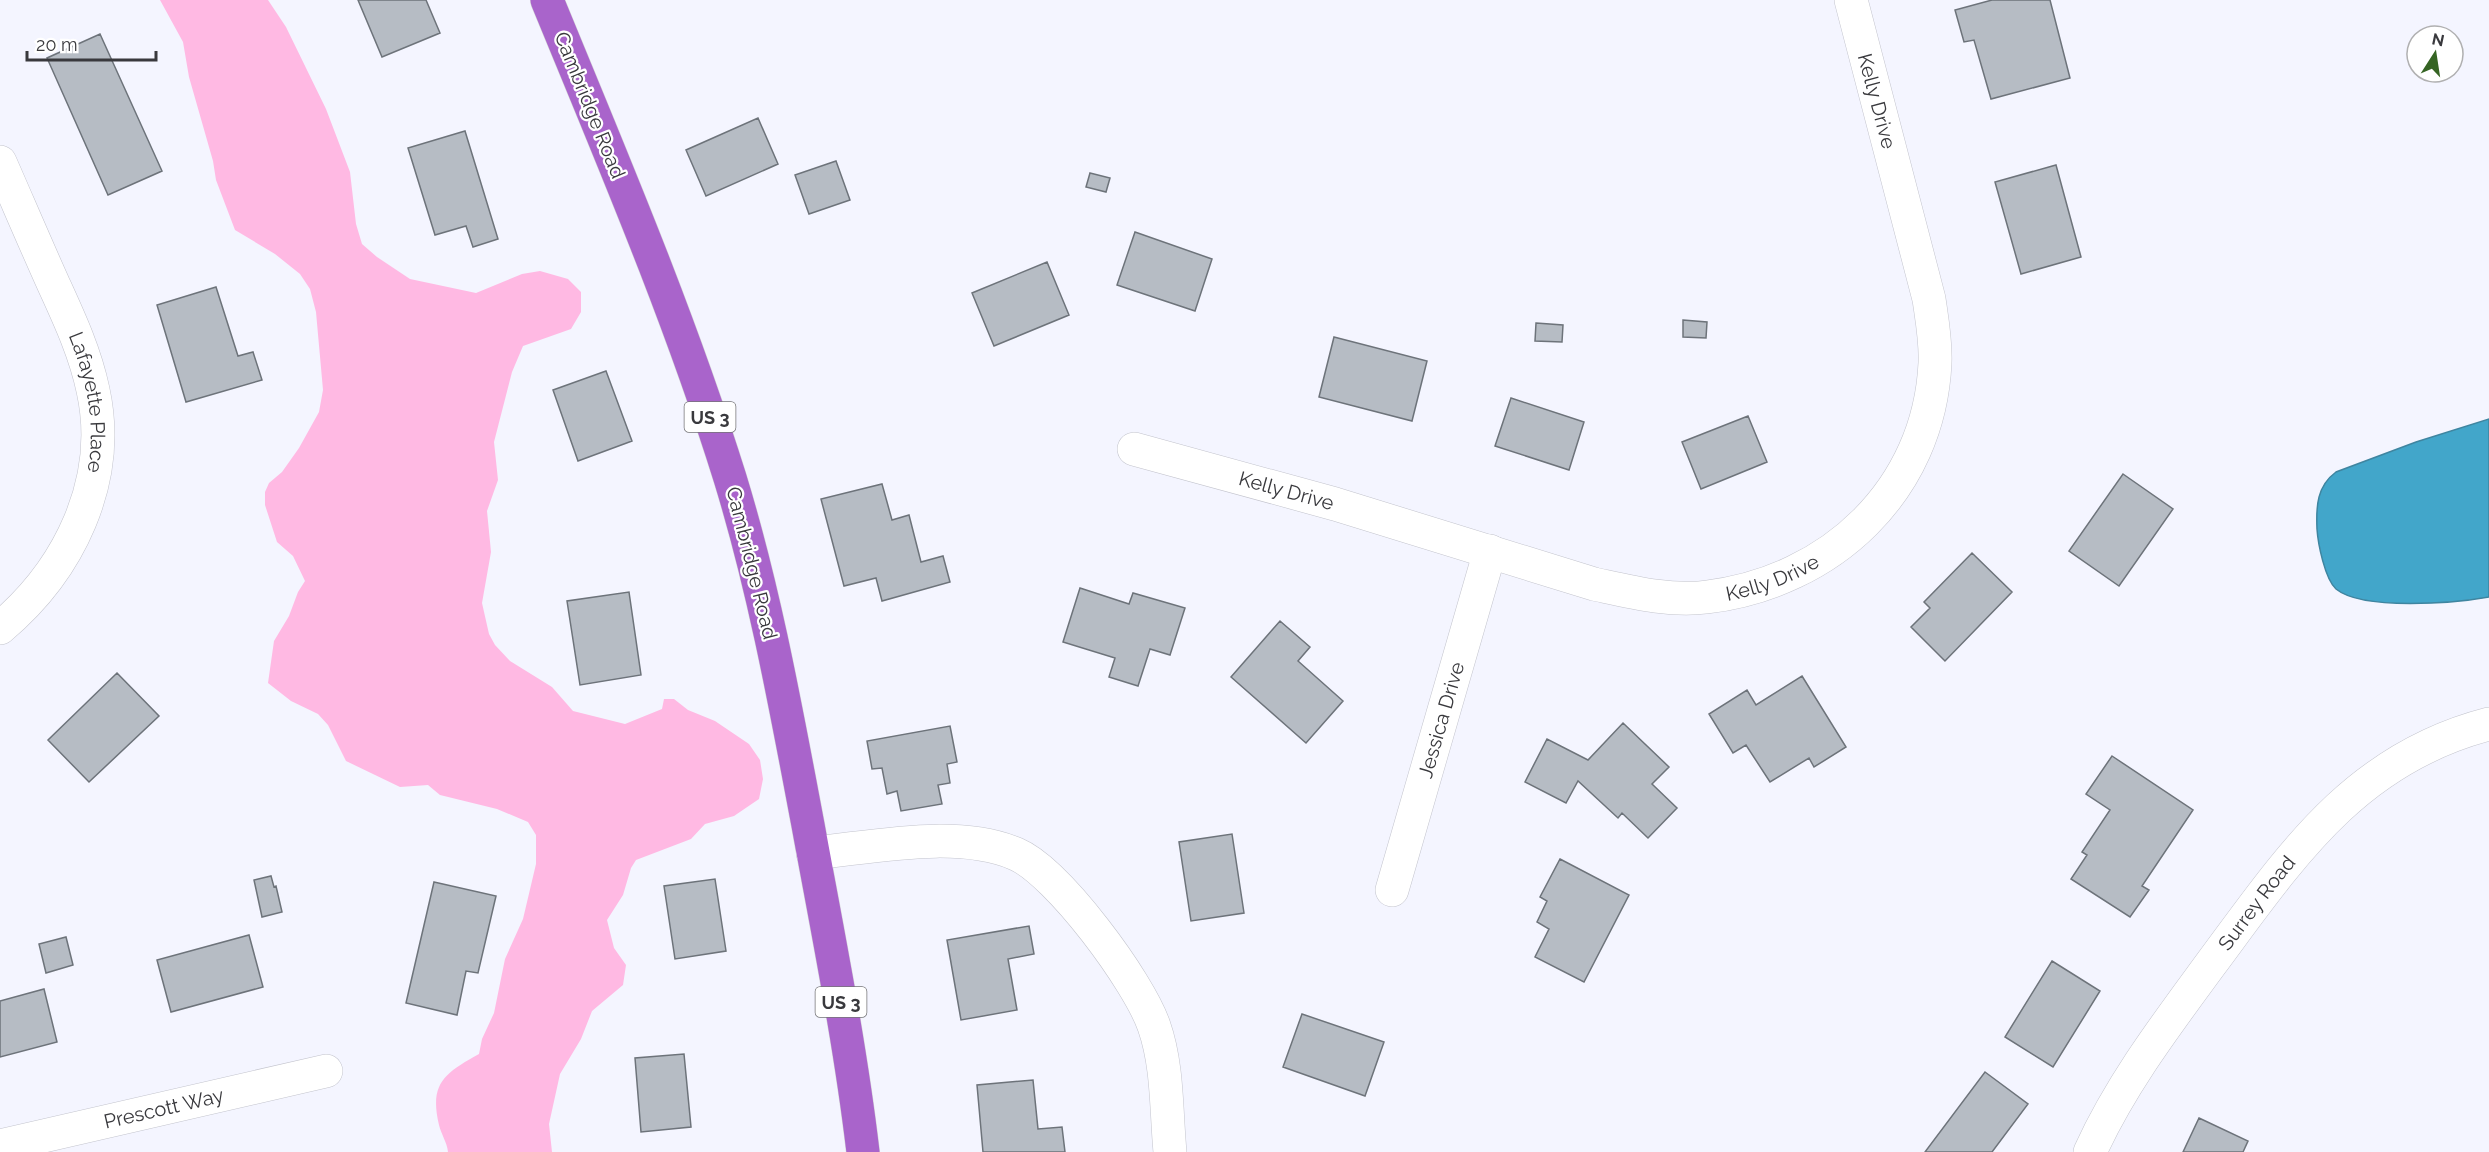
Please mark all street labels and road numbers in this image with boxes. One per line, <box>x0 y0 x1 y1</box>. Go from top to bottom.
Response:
street label: Cambridge Road <box>550 28 630 182</box>
street label: Kelly Drive <box>1853 51 1901 152</box>
street label: Lafayette Place <box>64 328 110 475</box>
road number: US 3 <box>684 402 736 432</box>
street label: Kelly Drive <box>1236 466 1337 515</box>
street label: Cambridge Road <box>721 484 783 642</box>
street label: Kelly Drive <box>1724 549 1823 606</box>
street label: Jessica Drive <box>1413 659 1469 781</box>
street label: Surrey Road <box>2213 851 2300 955</box>
road number: US 3 <box>816 987 866 1017</box>
street label: Prescott Way <box>101 1083 226 1134</box>

